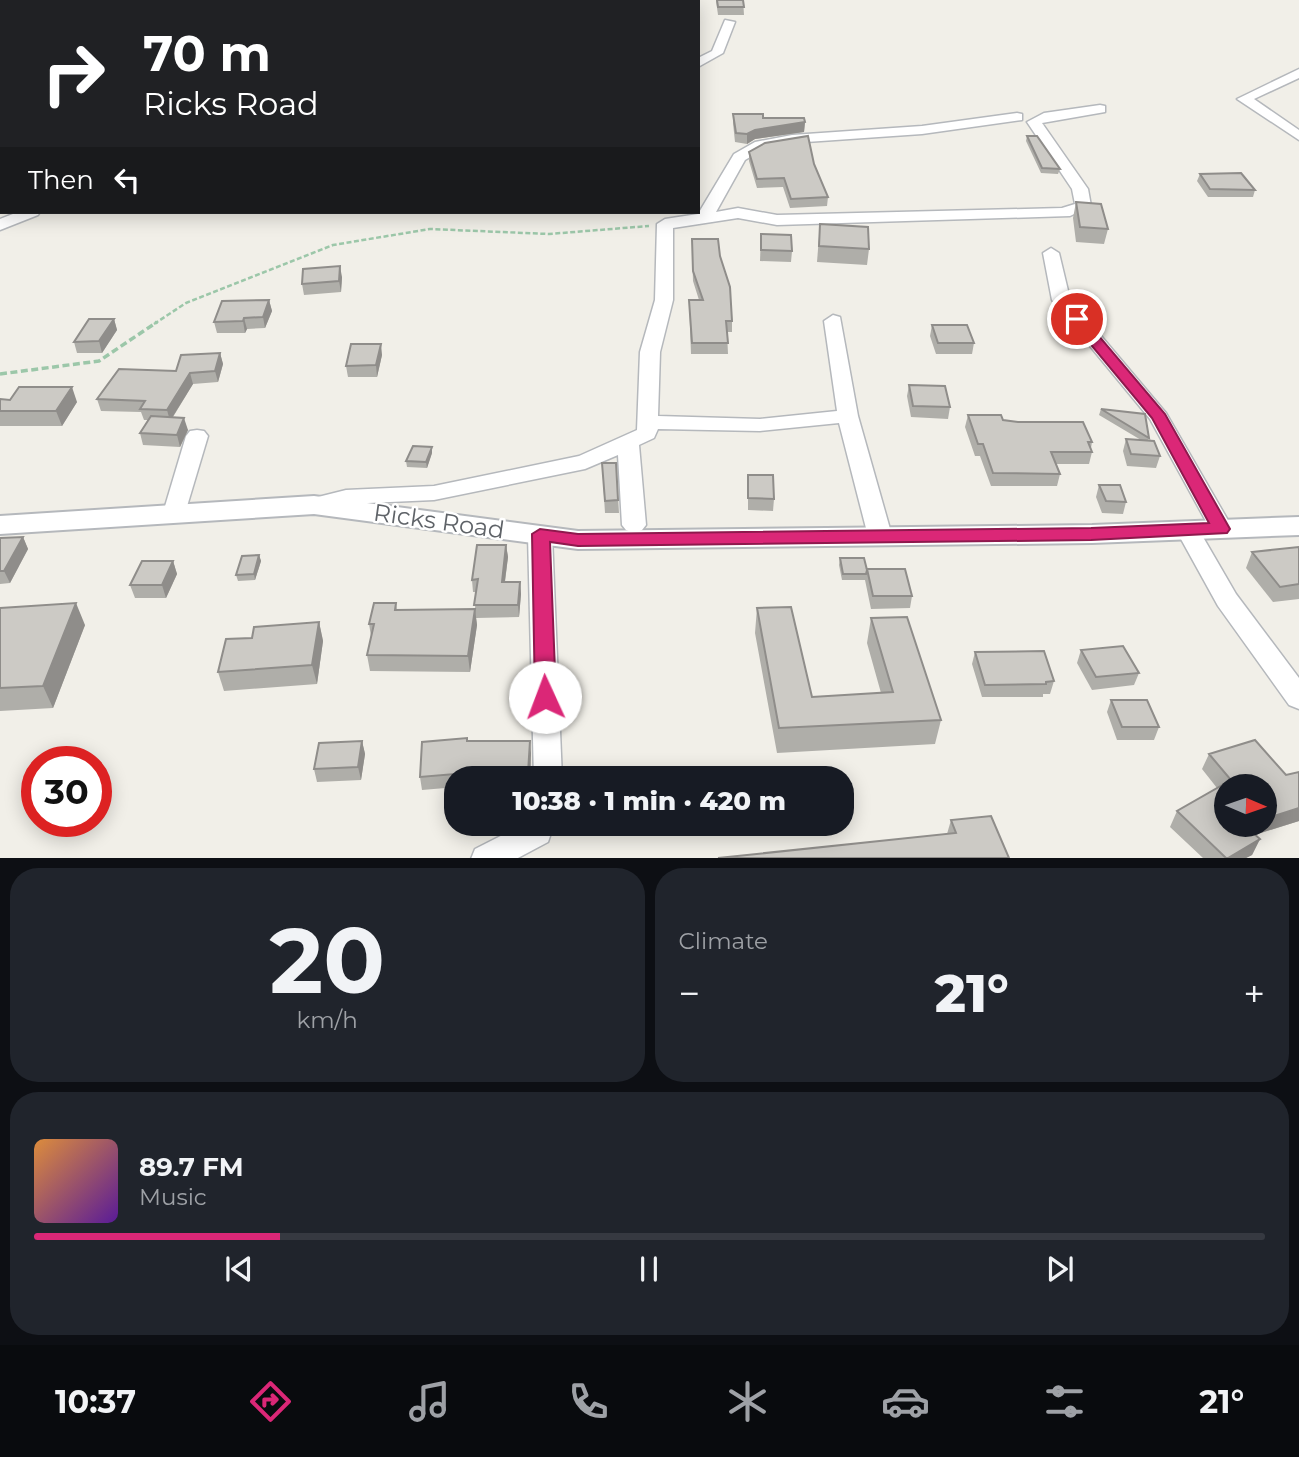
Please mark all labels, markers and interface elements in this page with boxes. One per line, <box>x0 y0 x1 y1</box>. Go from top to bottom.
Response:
text: 70 m <box>143 24 271 83</box>
icon: right <box>28 28 119 119</box>
text: Ricks Road <box>143 84 319 123</box>
icon: left <box>108 161 146 199</box>
text: Then <box>28 164 94 196</box>
pin <box>1047 289 1107 349</box>
icon: arrive <box>1058 300 1096 338</box>
street label: Ricks Road <box>372 497 506 545</box>
position arrow <box>508 660 582 734</box>
speed limit sign: 30 <box>21 746 112 837</box>
north arrow <box>1214 774 1278 836</box>
map controls <box>1214 774 1277 837</box>
text: 10:38 · 1 min · 420 m <box>512 785 786 817</box>
text: 20 <box>270 905 385 1016</box>
text: Climate <box>679 927 768 955</box>
text: 21° <box>935 962 1009 1025</box>
text: − <box>679 970 700 1017</box>
text: + <box>1243 970 1265 1017</box>
text: km/h <box>297 1006 358 1034</box>
text: 89.7 FM <box>139 1151 244 1183</box>
text: Music <box>139 1183 207 1211</box>
icon: previous <box>220 1250 258 1288</box>
icon: pause <box>630 1250 668 1288</box>
icon: next <box>1041 1250 1079 1288</box>
icon: directions <box>246 1377 295 1426</box>
icon: music <box>405 1377 454 1426</box>
icon: phone <box>564 1377 613 1426</box>
icon: climate <box>723 1377 772 1426</box>
icon: car <box>881 1377 930 1426</box>
icon: filters <box>1040 1377 1089 1426</box>
text: 10:37 <box>55 1382 136 1421</box>
text: 21° <box>1199 1382 1244 1421</box>

